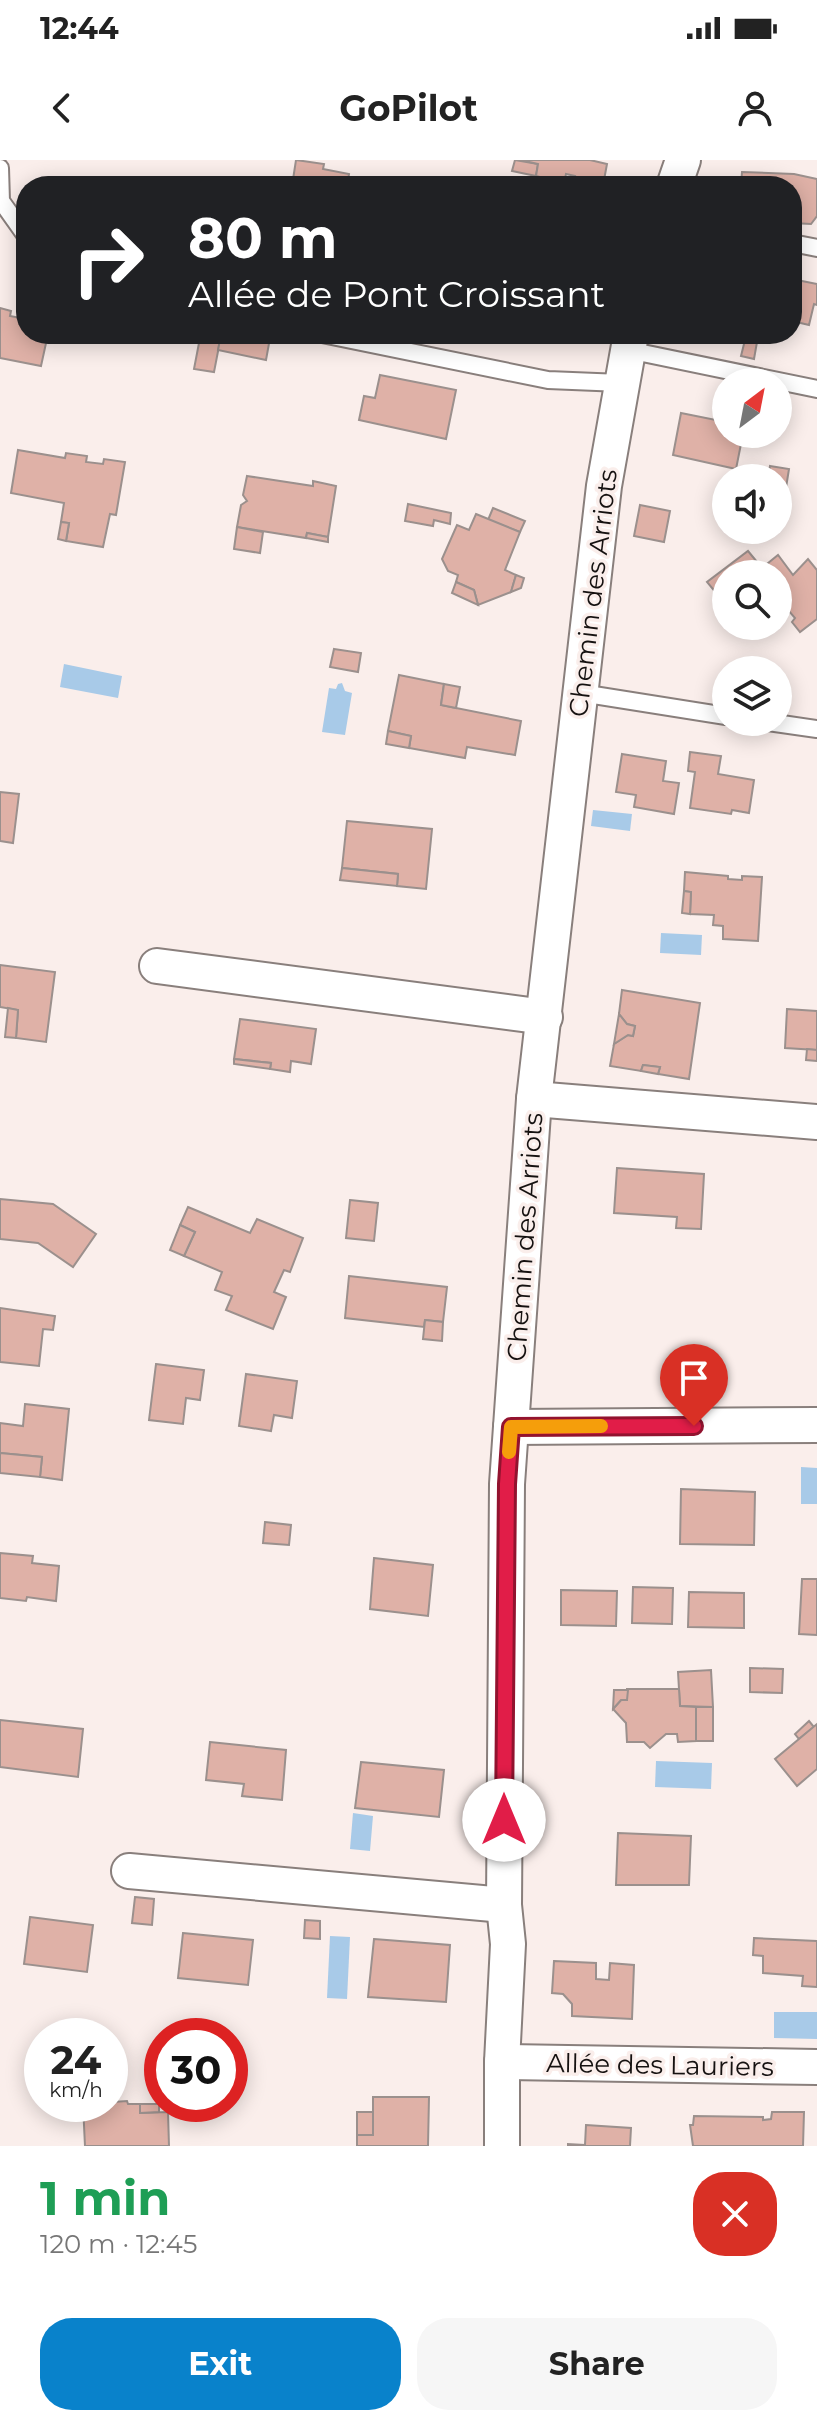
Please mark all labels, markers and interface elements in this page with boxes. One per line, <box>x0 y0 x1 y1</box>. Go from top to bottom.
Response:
text: 12:44 <box>40 10 119 47</box>
icon: back <box>40 86 84 130</box>
text: GoPilot <box>339 86 478 130</box>
icon: person <box>733 86 777 130</box>
text: 80 m <box>188 204 338 272</box>
icon: right <box>56 208 160 312</box>
text: Allée de Pont Croissant <box>188 272 605 316</box>
north arrow <box>712 368 792 448</box>
map controls <box>712 368 792 736</box>
button: sound <box>712 464 792 544</box>
street label: Chemin des Arriots <box>562 467 624 719</box>
button: search <box>712 560 792 640</box>
button: layers <box>712 656 792 736</box>
street label: Chemin des Arriots <box>500 1112 550 1362</box>
pin <box>660 1344 728 1426</box>
icon: arrive <box>672 1356 716 1400</box>
position arrow <box>462 1778 546 1862</box>
speed limit sign: 30 <box>144 2018 248 2122</box>
text: 24 <box>51 2035 101 2084</box>
street label: Allée des Lauriers <box>546 2047 774 2083</box>
text: km/h <box>49 2078 103 2102</box>
text: 1 min <box>40 2169 170 2227</box>
button: close <box>693 2172 777 2256</box>
text: 120 m · 12:45 <box>40 2228 197 2260</box>
button: Exit <box>40 2318 401 2410</box>
button: Share <box>417 2318 777 2410</box>

